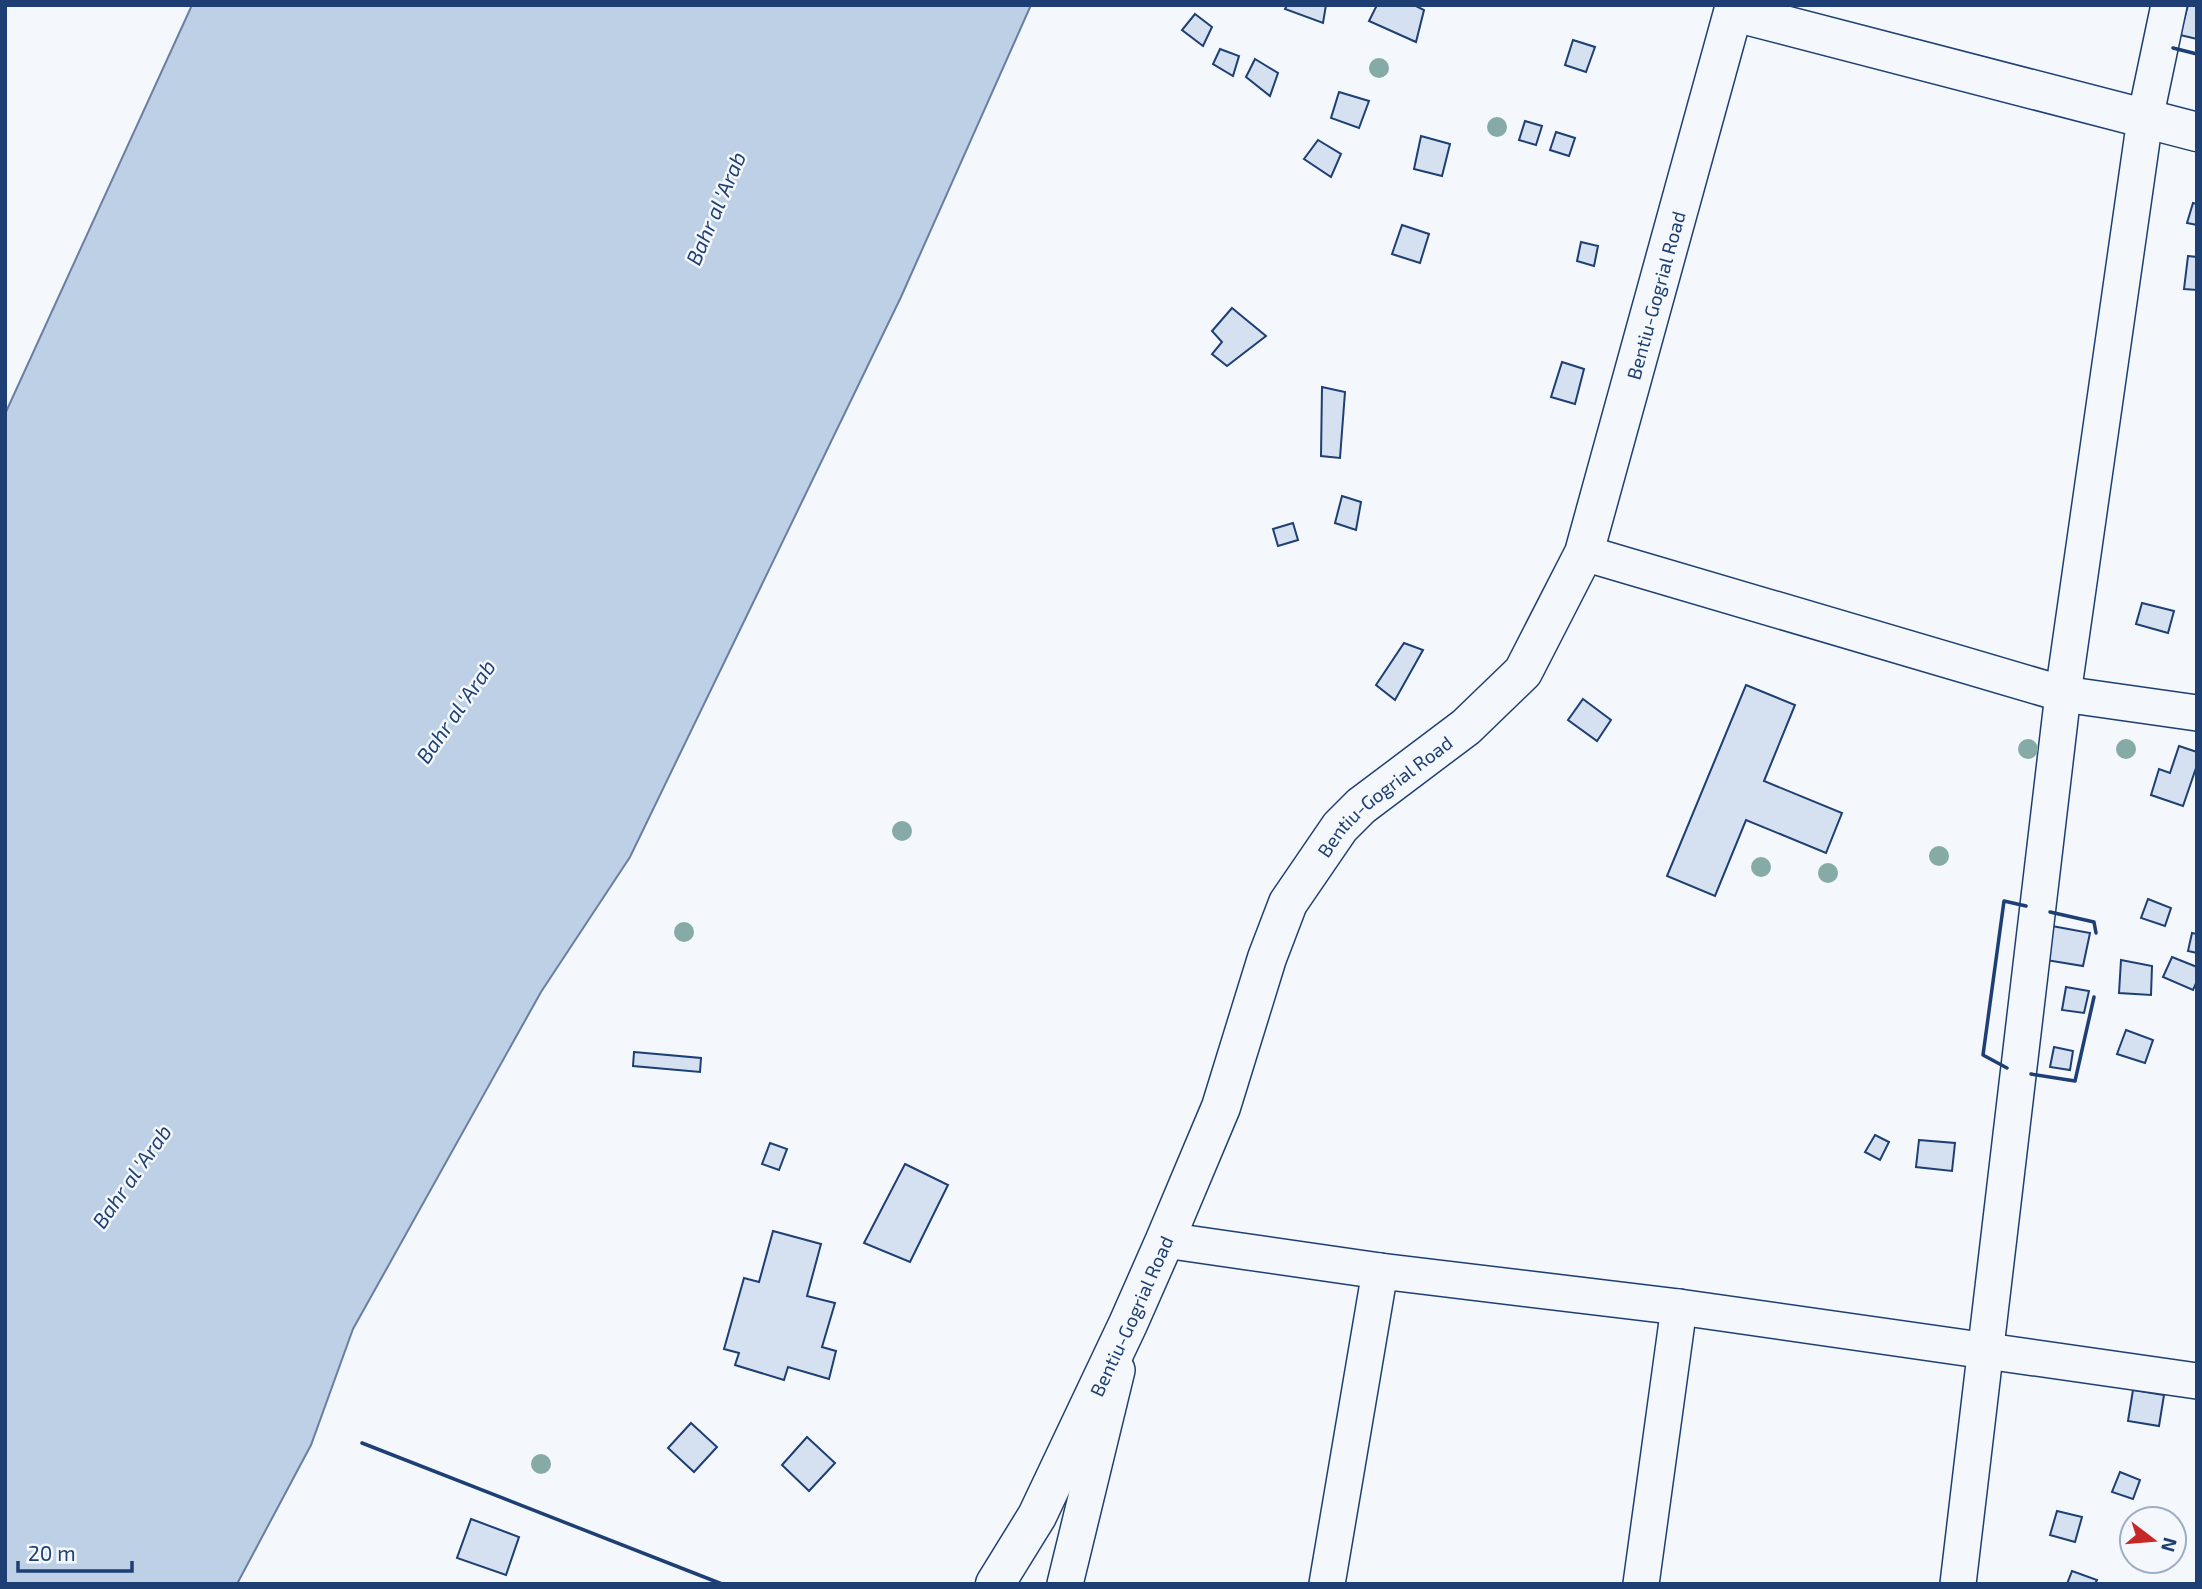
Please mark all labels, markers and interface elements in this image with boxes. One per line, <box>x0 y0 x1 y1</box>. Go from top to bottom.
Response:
water label: Bahr al 'Arab <box>680 148 750 268</box>
street label: Bentiu-Gogrial Road <box>1621 208 1689 382</box>
water label: Bahr al 'Arab <box>410 654 500 768</box>
street label: Bentiu-Gogrial Road <box>1312 730 1456 861</box>
water label: Bahr al 'Arab <box>86 1119 176 1233</box>
street label: Bentiu-Gogrial Road <box>1084 1232 1177 1400</box>
north arrow <box>2118 1505 2188 1575</box>
scale bar <box>18 1530 131 1574</box>
text: N <box>2157 1535 2183 1555</box>
text: 20 m <box>28 1540 76 1565</box>

